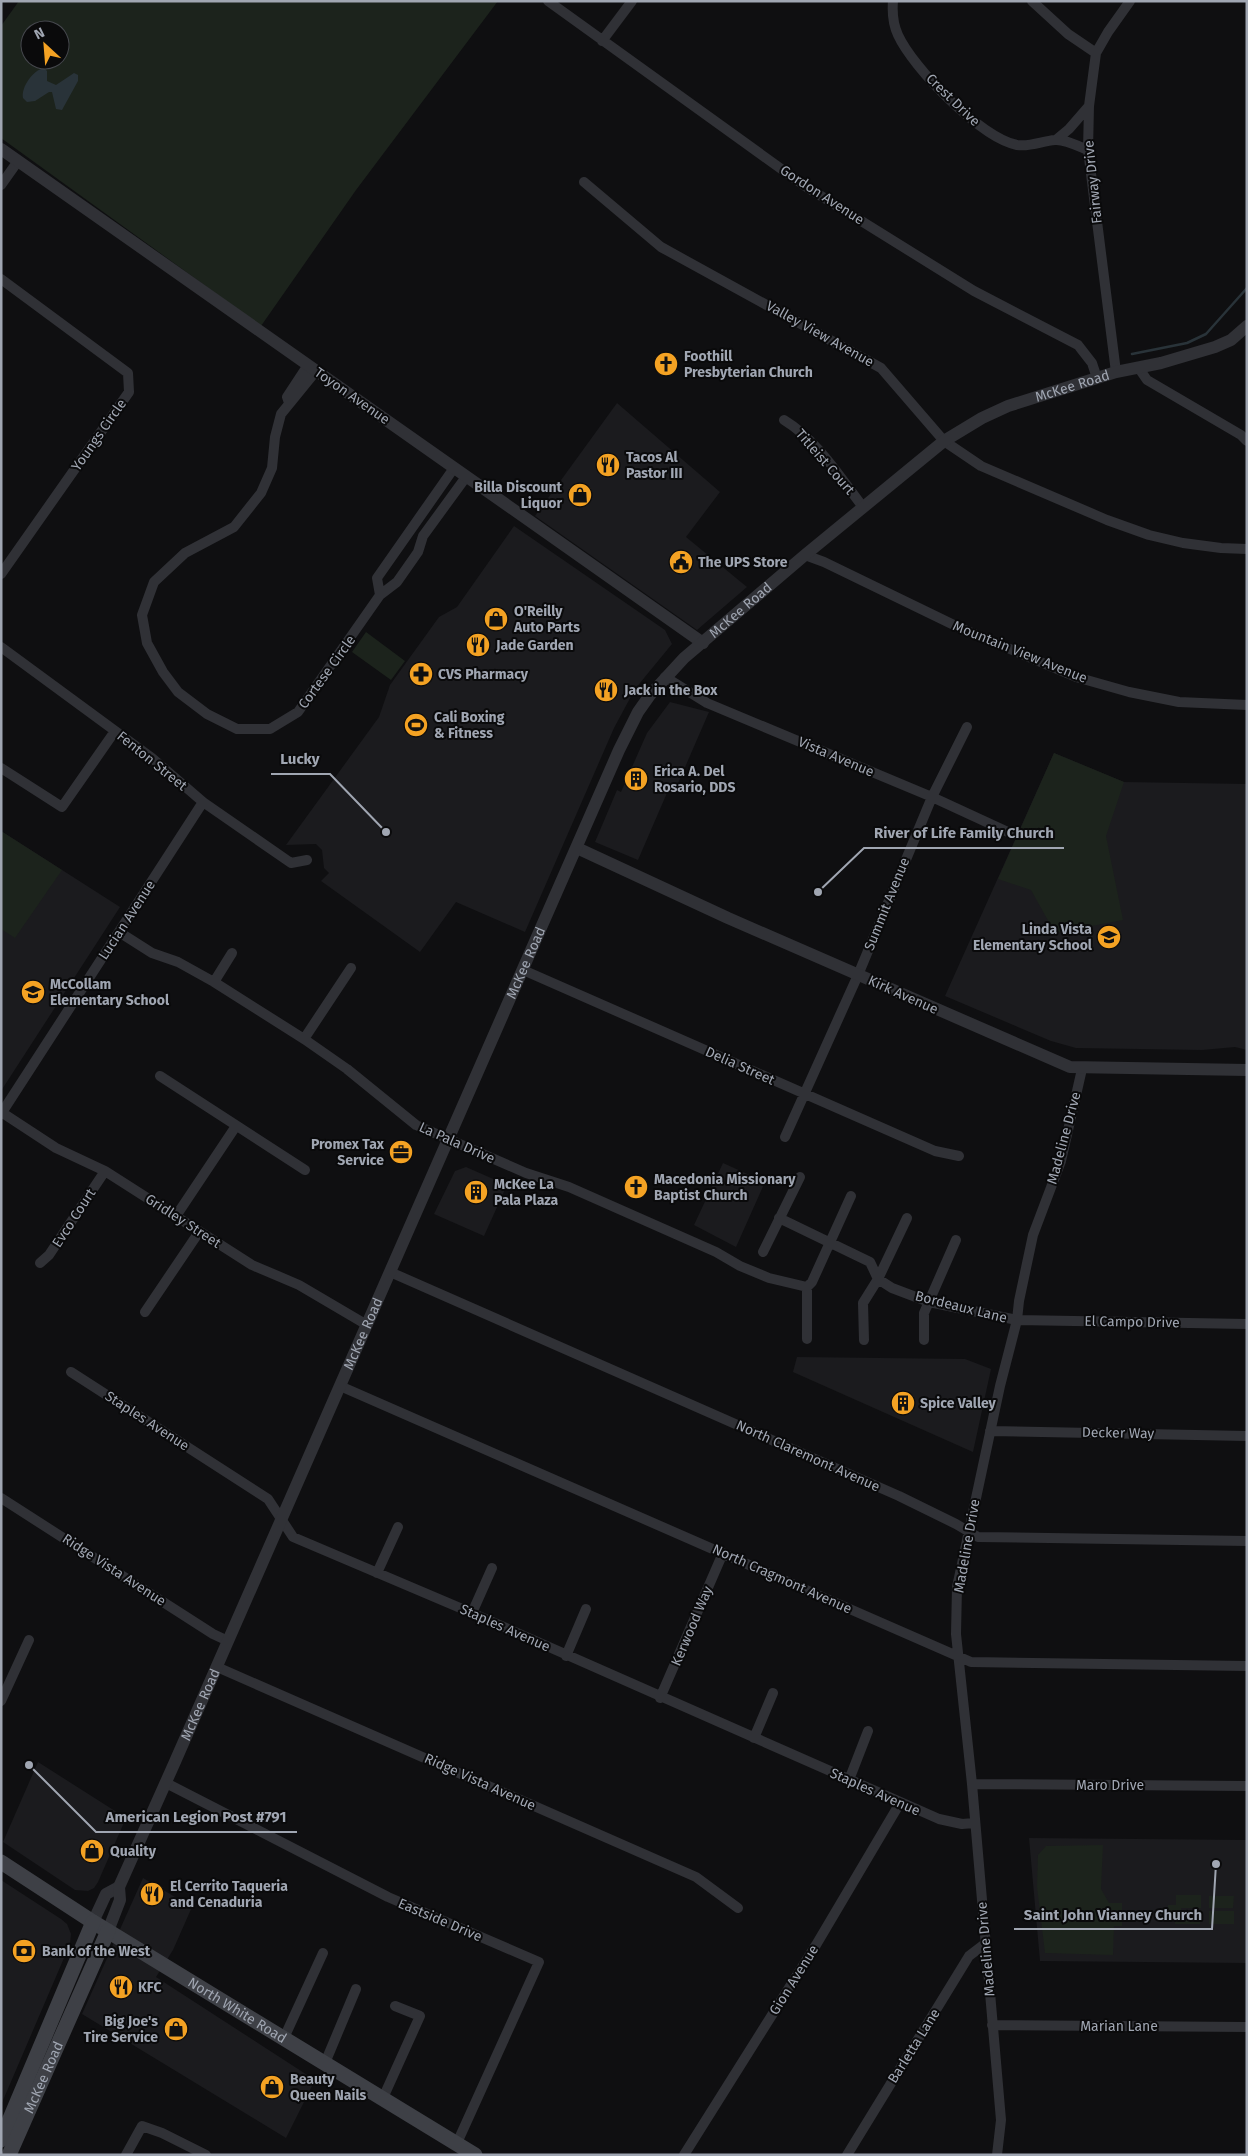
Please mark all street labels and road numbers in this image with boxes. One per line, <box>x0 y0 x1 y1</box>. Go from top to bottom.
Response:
street label: Crest Drive <box>922 70 984 130</box>
street label: Fairway Drive <box>1080 139 1106 225</box>
street label: Gordon Avenue <box>777 161 867 229</box>
street label: Valley View Avenue <box>763 297 877 371</box>
street label: Toyon Avenue <box>311 364 393 428</box>
street label: McKee Road <box>1033 366 1112 405</box>
street label: Youngs Circle <box>68 396 130 474</box>
street label: Titleist Court <box>792 426 859 499</box>
street label: McKee Road <box>706 579 775 641</box>
street label: Mountain View Avenue <box>950 617 1090 687</box>
street label: Cortese Circle <box>295 632 359 712</box>
street label: Fenton Street <box>114 728 191 795</box>
street label: Vista Avenue <box>795 733 877 781</box>
street label: Summit Avenue <box>861 855 913 953</box>
street label: Lucian Avenue <box>95 877 159 963</box>
street label: McKee Road <box>502 924 549 1001</box>
street label: Kirk Avenue <box>865 972 941 1018</box>
street label: Delia Street <box>703 1043 778 1089</box>
street label: Madeline Drive <box>1044 1090 1084 1186</box>
street label: La Pala Drive <box>416 1119 498 1167</box>
street label: Evco Court <box>49 1185 100 1251</box>
street label: Gridley Street <box>142 1190 225 1252</box>
street label: Bordeaux Lane <box>913 1287 1009 1327</box>
street label: McKee Road <box>340 1295 386 1372</box>
street label: El Campo Drive <box>1084 1313 1180 1331</box>
street label: Staples Avenue <box>102 1387 192 1455</box>
street label: North Claremont Avenue <box>733 1417 883 1495</box>
street label: Decker Way <box>1082 1424 1155 1442</box>
street label: Madeline Drive <box>950 1498 984 1594</box>
street label: Ridge Vista Avenue <box>59 1530 169 1610</box>
street label: North Cragmont Avenue <box>710 1541 854 1617</box>
street label: Kerwood Way <box>668 1583 716 1668</box>
street label: Staples Avenue <box>457 1601 553 1655</box>
street label: McKee Road <box>177 1666 223 1743</box>
street label: Ridge Vista Avenue <box>422 1750 538 1814</box>
street label: Staples Avenue <box>827 1765 923 1819</box>
street label: Maro Drive <box>1076 1777 1144 1794</box>
street label: Eastside Drive <box>396 1895 484 1945</box>
street label: Madeline Drive <box>973 1901 999 1997</box>
street label: Gion Avenue <box>766 1942 822 2018</box>
street label: North White Road <box>185 1974 290 2047</box>
street label: Barletta Lane <box>884 2006 944 2086</box>
street label: Marian Lane <box>1080 2018 1158 2035</box>
street label: McKee Road <box>20 2039 67 2116</box>

